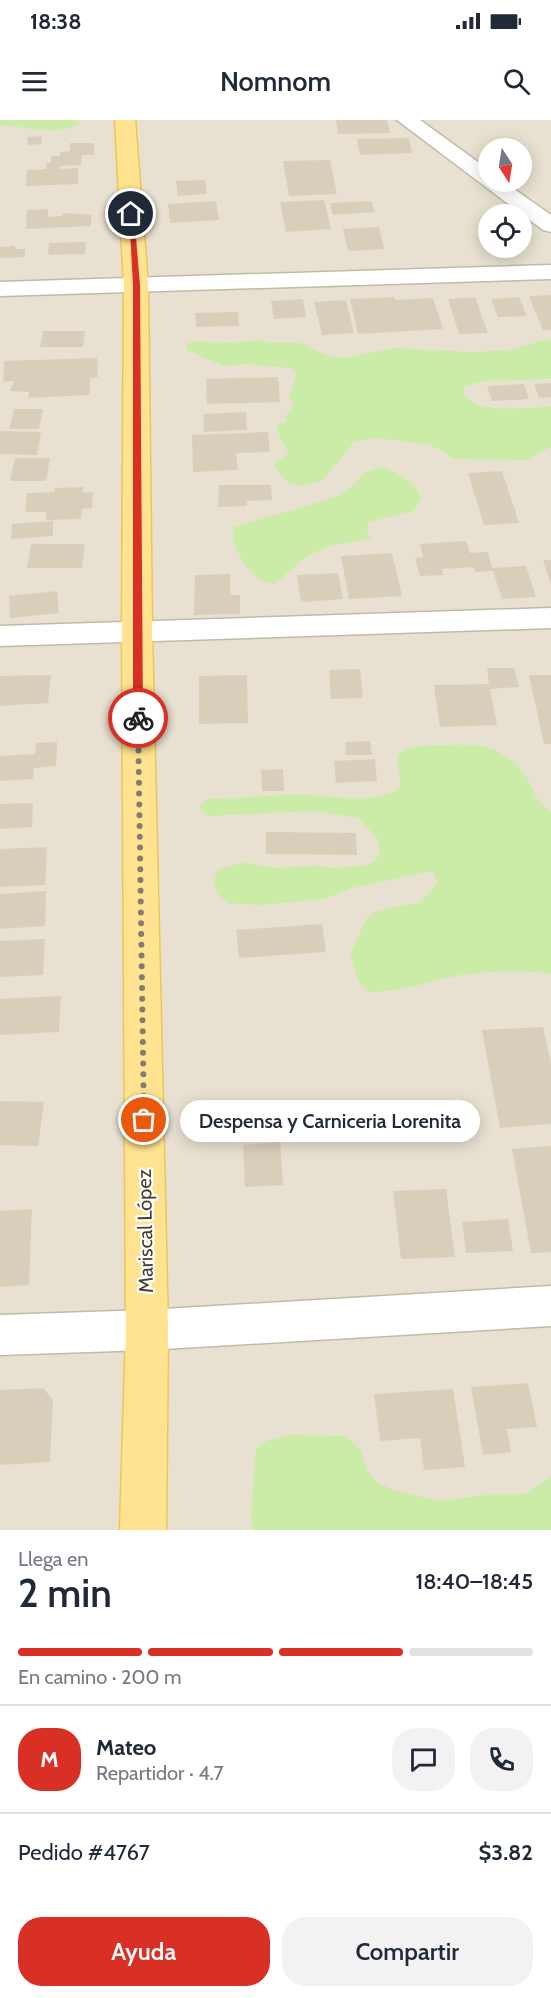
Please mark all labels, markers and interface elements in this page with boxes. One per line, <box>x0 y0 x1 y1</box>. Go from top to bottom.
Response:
text: 18:38 <box>30 8 81 35</box>
icon: menu <box>18 65 51 98</box>
text: Nomnom <box>220 65 331 98</box>
icon: search <box>500 65 533 98</box>
north arrow <box>478 138 532 192</box>
map controls <box>478 138 532 258</box>
pin <box>105 188 156 239</box>
icon: home <box>114 197 147 230</box>
button: locate <box>478 204 532 258</box>
courier <box>108 688 168 748</box>
icon: bike <box>122 702 155 735</box>
pin <box>118 1094 169 1145</box>
callout: Despensa y Carniceria Lorenita <box>180 1099 480 1141</box>
icon: bag <box>127 1103 160 1136</box>
text: Despensa y Carniceria Lorenita <box>199 1109 461 1133</box>
street label: Mariscal López <box>132 1169 158 1293</box>
text: Llega en <box>18 1547 88 1571</box>
text: 18:40–18:45 <box>416 1568 533 1595</box>
text: 2 min <box>18 1569 112 1617</box>
text: En camino · 200 m <box>18 1665 181 1689</box>
button: chat <box>392 1728 455 1791</box>
button: phone <box>470 1728 533 1791</box>
text: Mateo <box>96 1734 156 1761</box>
text: M <box>40 1746 59 1773</box>
text: Repartidor · 4.7 <box>96 1761 224 1785</box>
text: Pedido #4767 <box>18 1839 150 1866</box>
text: $3.82 <box>479 1839 533 1866</box>
button: Ayuda <box>18 1917 270 1986</box>
button: Compartir <box>282 1917 533 1986</box>

